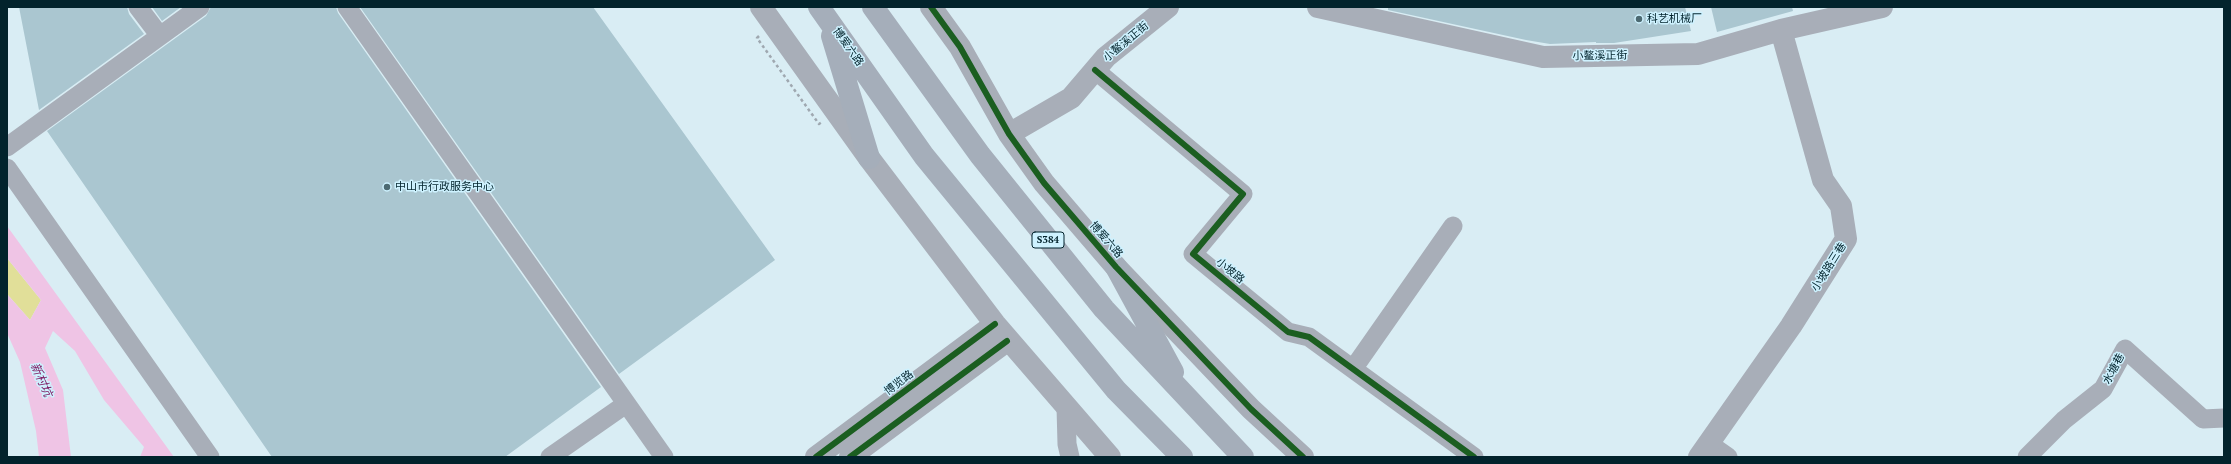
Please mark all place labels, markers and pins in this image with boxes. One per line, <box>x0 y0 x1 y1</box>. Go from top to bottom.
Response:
place label: 科艺机械厂 <box>1647 12 1702 26</box>
marker: 科艺机械厂 <box>1634 14 1644 24</box>
place label: 中山市行政服务中心 <box>395 180 494 194</box>
marker: 中山市行政服务中心 <box>382 182 392 192</box>

